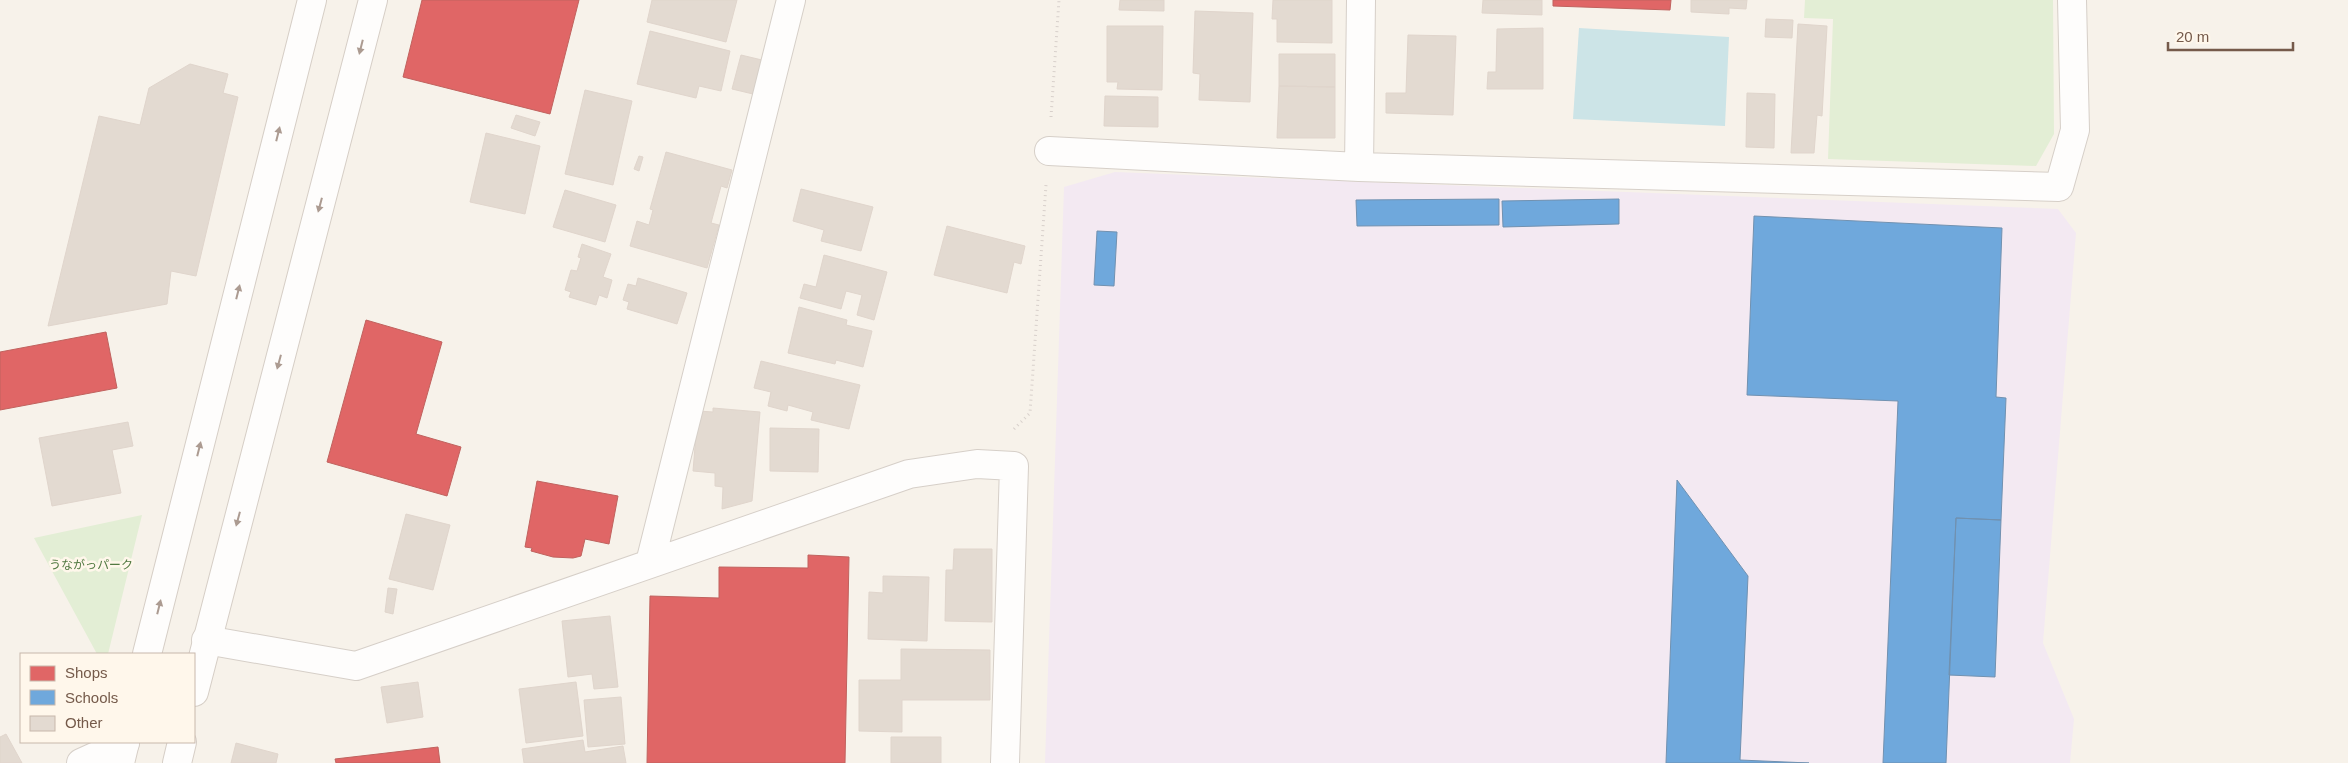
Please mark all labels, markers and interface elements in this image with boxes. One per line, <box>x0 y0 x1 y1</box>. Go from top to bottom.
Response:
scale bar <box>2168 20 2293 52</box>
text: 20 m <box>2176 28 2209 45</box>
one-way arrow <box>357 40 365 55</box>
one-way arrow <box>274 127 282 142</box>
one-way arrow <box>316 197 324 212</box>
one-way arrow <box>235 284 243 299</box>
one-way arrow <box>275 354 283 369</box>
one-way arrow <box>195 442 203 457</box>
one-way arrow <box>234 511 242 526</box>
park label: うながっパーク <box>49 558 133 572</box>
one-way arrow <box>155 599 163 614</box>
legend <box>20 653 195 743</box>
text: Shops <box>65 664 108 681</box>
text: Schools <box>65 689 118 706</box>
text: Other <box>65 714 103 731</box>

